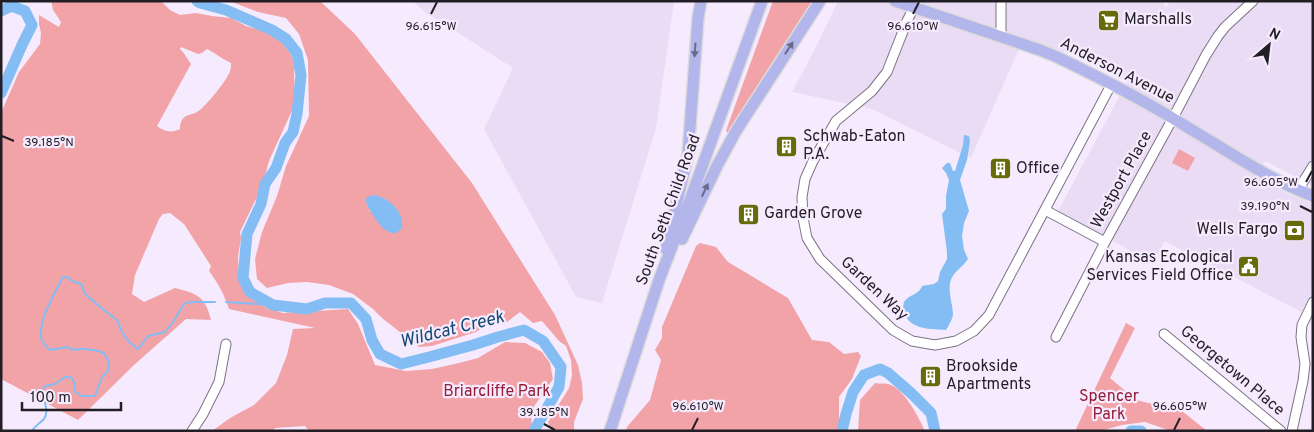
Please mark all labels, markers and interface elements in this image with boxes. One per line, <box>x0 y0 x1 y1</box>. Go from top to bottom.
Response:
supermarket icon: Marshalls <box>1096 8 1120 32</box>
place label: Marshalls <box>1124 10 1192 30</box>
text: 96.615°W <box>405 19 457 35</box>
text: 96.610°W <box>887 19 939 35</box>
north arrow <box>1244 20 1294 70</box>
text: N <box>1266 25 1283 45</box>
street label: Anderson Avenue <box>1056 34 1178 108</box>
one-way arrow <box>785 41 794 55</box>
one-way arrow <box>691 42 699 58</box>
place label: Schwab-Eaton P.A. <box>803 127 906 165</box>
street label: Westport Place <box>1087 128 1157 232</box>
street label: South Seth Child Road <box>632 132 706 288</box>
building icon: Schwab-Eaton P.A. <box>775 134 799 158</box>
text: 39.185°N <box>24 135 74 151</box>
building icon: Office <box>988 157 1012 181</box>
place label: Office <box>1016 159 1059 179</box>
text: 96.605°W <box>1244 175 1298 191</box>
one-way arrow <box>702 183 710 197</box>
text: 39.190°N <box>1240 199 1290 215</box>
building icon: Garden Grove <box>736 202 760 226</box>
place label: Garden Grove <box>764 204 862 224</box>
bank icon: Wells Fargo <box>1282 218 1306 242</box>
place label: Wells Fargo <box>1197 220 1278 240</box>
place label: Kansas Ecological Services Field Office <box>1087 248 1233 286</box>
street label: Garden Way <box>836 253 912 325</box>
public building icon: Kansas Ecological Services Field Office <box>1237 255 1261 279</box>
water label: Wildcat Creek <box>398 306 507 354</box>
street label: Georgetown Place <box>1176 321 1288 421</box>
place label: Brookside Apartments <box>946 357 1031 395</box>
building icon: Brookside Apartments <box>918 364 942 388</box>
scale bar <box>22 380 121 412</box>
park label: Briarcliffe Park <box>443 382 551 402</box>
park label: Spencer Park <box>1079 387 1139 425</box>
text: 100 m <box>30 389 71 408</box>
text: 96.610°W <box>672 399 724 415</box>
text: 96.605°W <box>1153 399 1207 415</box>
text: 39.185°N <box>519 405 569 421</box>

